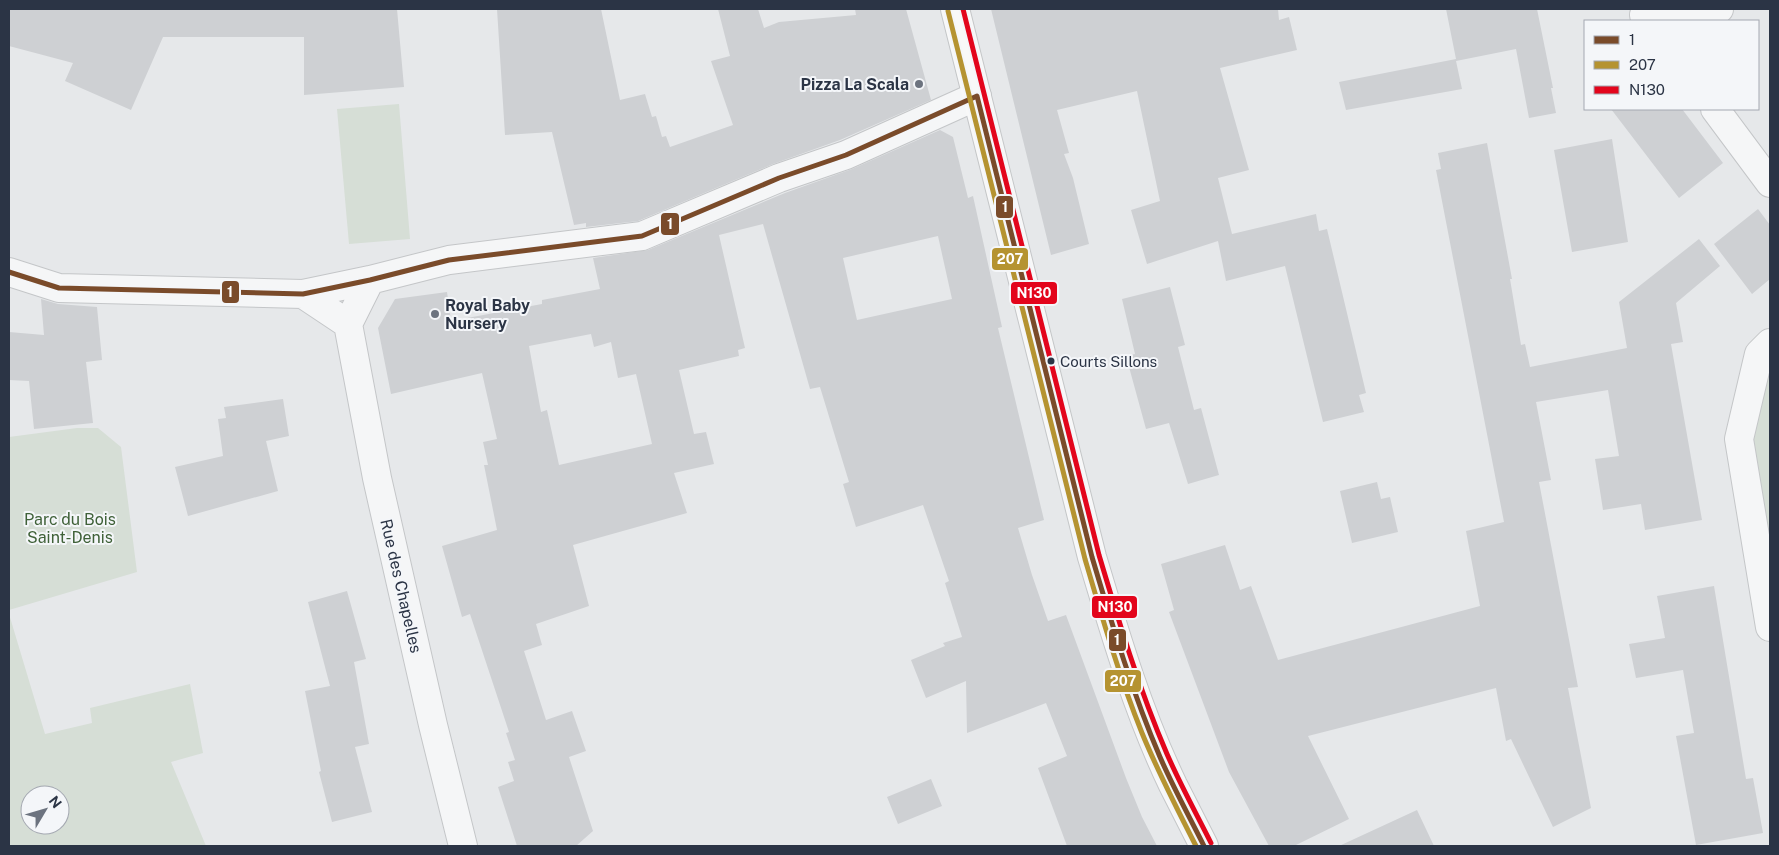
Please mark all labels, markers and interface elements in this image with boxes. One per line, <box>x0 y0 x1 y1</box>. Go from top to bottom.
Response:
legend <box>1584 20 1759 110</box>
text: 1 <box>1629 31 1635 48</box>
text: 207 <box>1629 56 1656 73</box>
place label: Pizza La Scala <box>801 75 909 94</box>
marker: Pizza La Scala <box>913 78 925 90</box>
text: N130 <box>1629 81 1665 98</box>
line badge: 1 <box>995 195 1014 219</box>
text: 1 <box>1002 199 1008 215</box>
line badge: 1 <box>660 212 680 236</box>
text: 1 <box>667 216 673 232</box>
line badge: 207 <box>991 247 1029 271</box>
text: 207 <box>997 251 1023 267</box>
line badge: 1 <box>221 280 240 304</box>
line badge: N130 <box>1010 281 1058 305</box>
text: 1 <box>227 284 233 300</box>
text: N130 <box>1016 285 1052 301</box>
place label: Royal Baby Nursery <box>445 296 530 333</box>
marker: Royal Baby Nursery <box>429 308 441 320</box>
place label: Courts Sillons <box>1060 353 1157 370</box>
marker: Courts Sillons <box>1046 356 1056 366</box>
park label: Parc du Bois Saint-Denis <box>24 510 116 547</box>
street label: Rue des Chapelles <box>376 517 426 655</box>
line badge: N130 <box>1091 595 1138 619</box>
text: N130 <box>1097 599 1133 615</box>
line badge: 1 <box>1108 628 1127 652</box>
text: 1 <box>1114 632 1120 648</box>
line badge: 207 <box>1104 669 1142 693</box>
text: 207 <box>1110 673 1136 689</box>
north arrow <box>20 785 70 835</box>
text: N <box>46 793 65 811</box>

